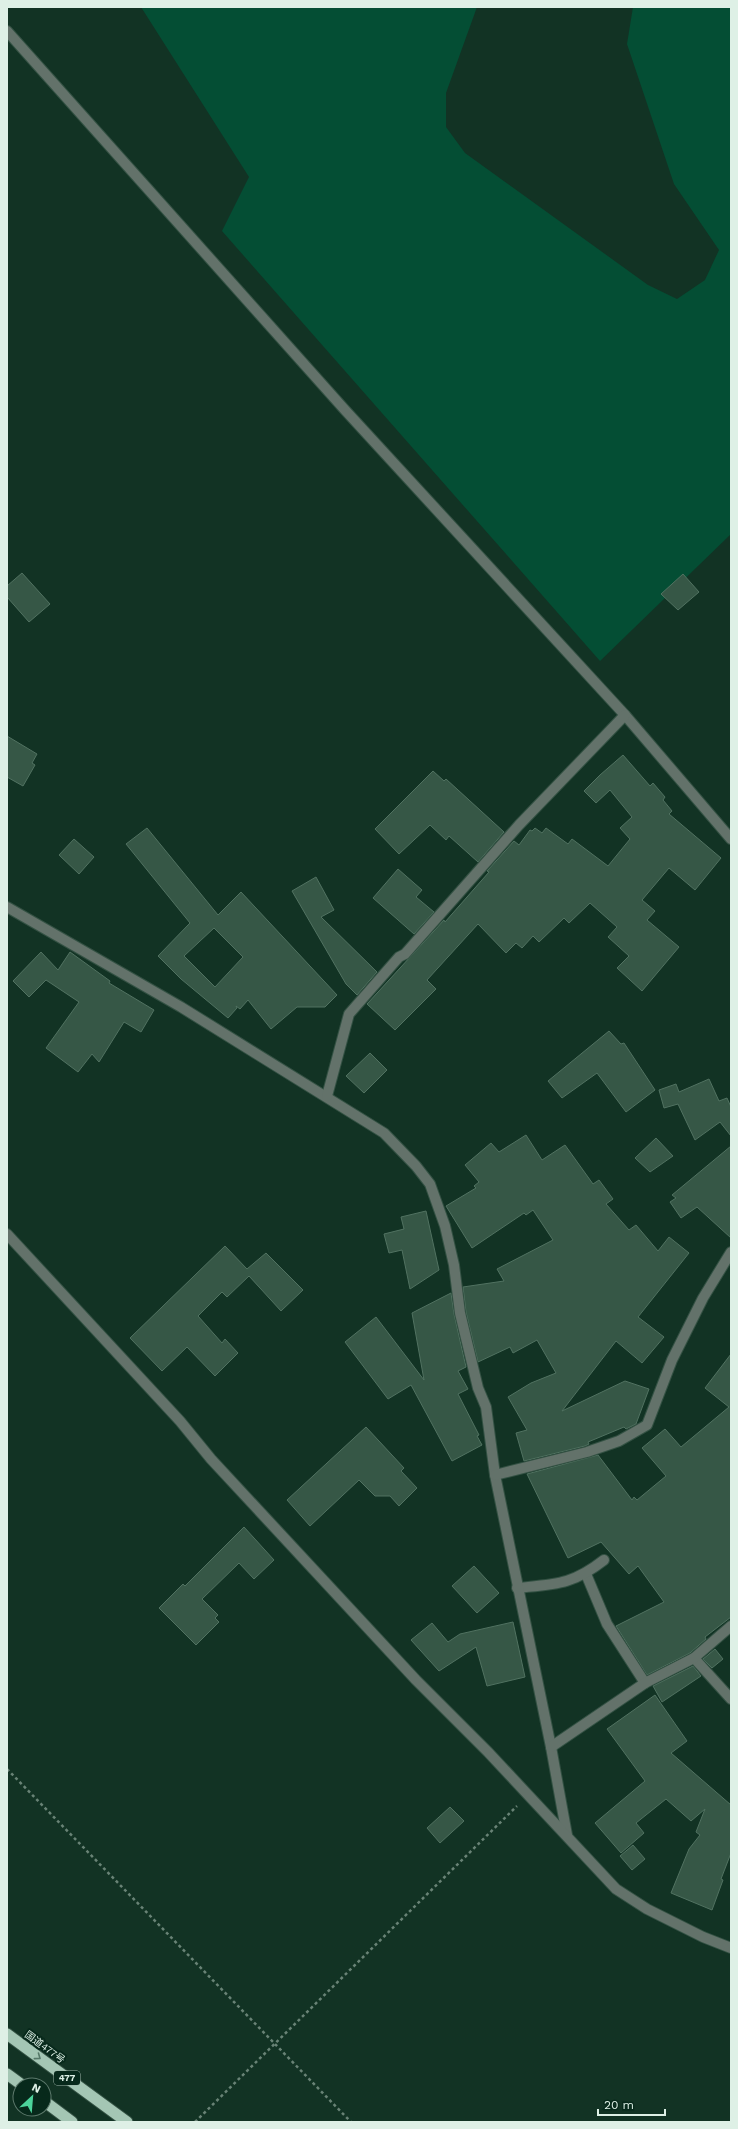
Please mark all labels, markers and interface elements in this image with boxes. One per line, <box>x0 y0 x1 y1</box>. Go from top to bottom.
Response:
street label: 国道477号 <box>23 2029 67 2065</box>
one-way arrow <box>34 2052 41 2059</box>
road number: 477 <box>54 2071 80 2085</box>
north arrow <box>12 2077 52 2117</box>
text: N <box>30 2081 43 2096</box>
scale bar <box>598 2091 665 2117</box>
text: 20 m <box>604 2098 634 2112</box>

